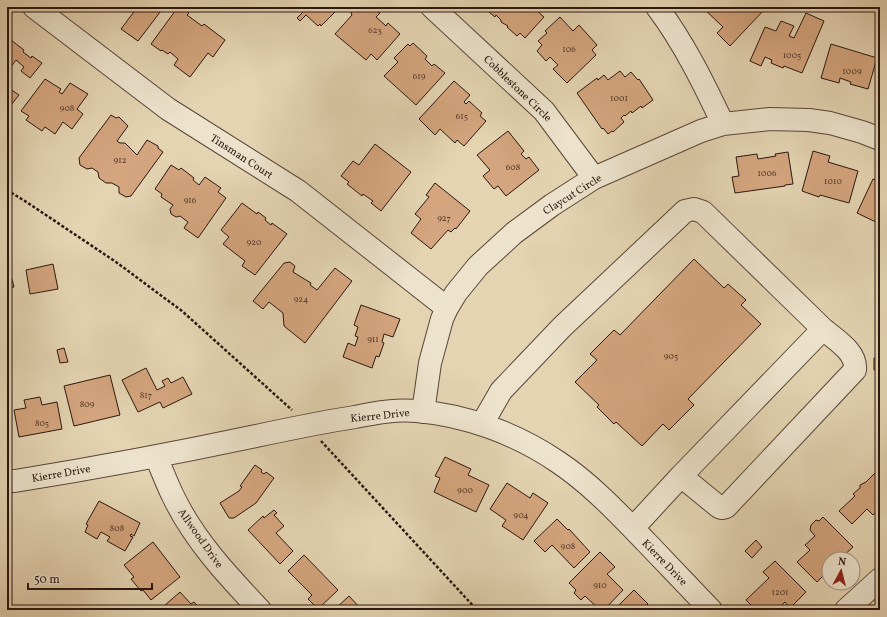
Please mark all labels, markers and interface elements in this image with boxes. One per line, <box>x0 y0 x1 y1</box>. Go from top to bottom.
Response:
house number: 623 <box>368 24 382 37</box>
house number: 106 <box>562 43 576 56</box>
house number: 1005 <box>783 49 801 62</box>
street label: Cobblestone Circle <box>479 52 554 126</box>
house number: 1009 <box>842 65 862 78</box>
house number: 619 <box>413 70 426 83</box>
house number: 1001 <box>610 92 628 105</box>
house number: 908 <box>60 102 75 115</box>
house number: 615 <box>456 110 468 123</box>
street label: Tinsman Court <box>207 131 276 183</box>
house number: 912 <box>114 154 127 167</box>
house number: 608 <box>506 161 521 174</box>
house number: 1006 <box>757 167 777 180</box>
street label: Claycut Circle <box>540 171 605 219</box>
house number: 1010 <box>824 175 842 188</box>
house number: 916 <box>184 194 197 207</box>
house number: 927 <box>437 212 451 225</box>
house number: 920 <box>247 236 262 249</box>
house number: 924 <box>294 293 308 306</box>
house number: 911 <box>367 333 379 346</box>
house number: 905 <box>664 350 678 363</box>
house number: 817 <box>140 389 152 402</box>
house number: 809 <box>80 398 95 411</box>
street label: Kierre Drive <box>350 406 411 427</box>
house number: 805 <box>35 417 49 430</box>
street label: Kierre Drive <box>31 462 92 487</box>
house number: 900 <box>457 484 474 497</box>
street label: Allwood Drive <box>174 506 226 572</box>
house number: 904 <box>513 509 529 522</box>
house number: 808 <box>110 522 125 535</box>
street label: Kierre Drive <box>638 536 690 590</box>
house number: 908 <box>561 540 576 553</box>
north arrow <box>821 551 861 591</box>
text: N <box>837 555 847 570</box>
scale bar <box>28 565 152 591</box>
text: 50 m <box>34 572 60 588</box>
house number: 910 <box>593 579 607 592</box>
house number: 1201 <box>771 586 789 599</box>

